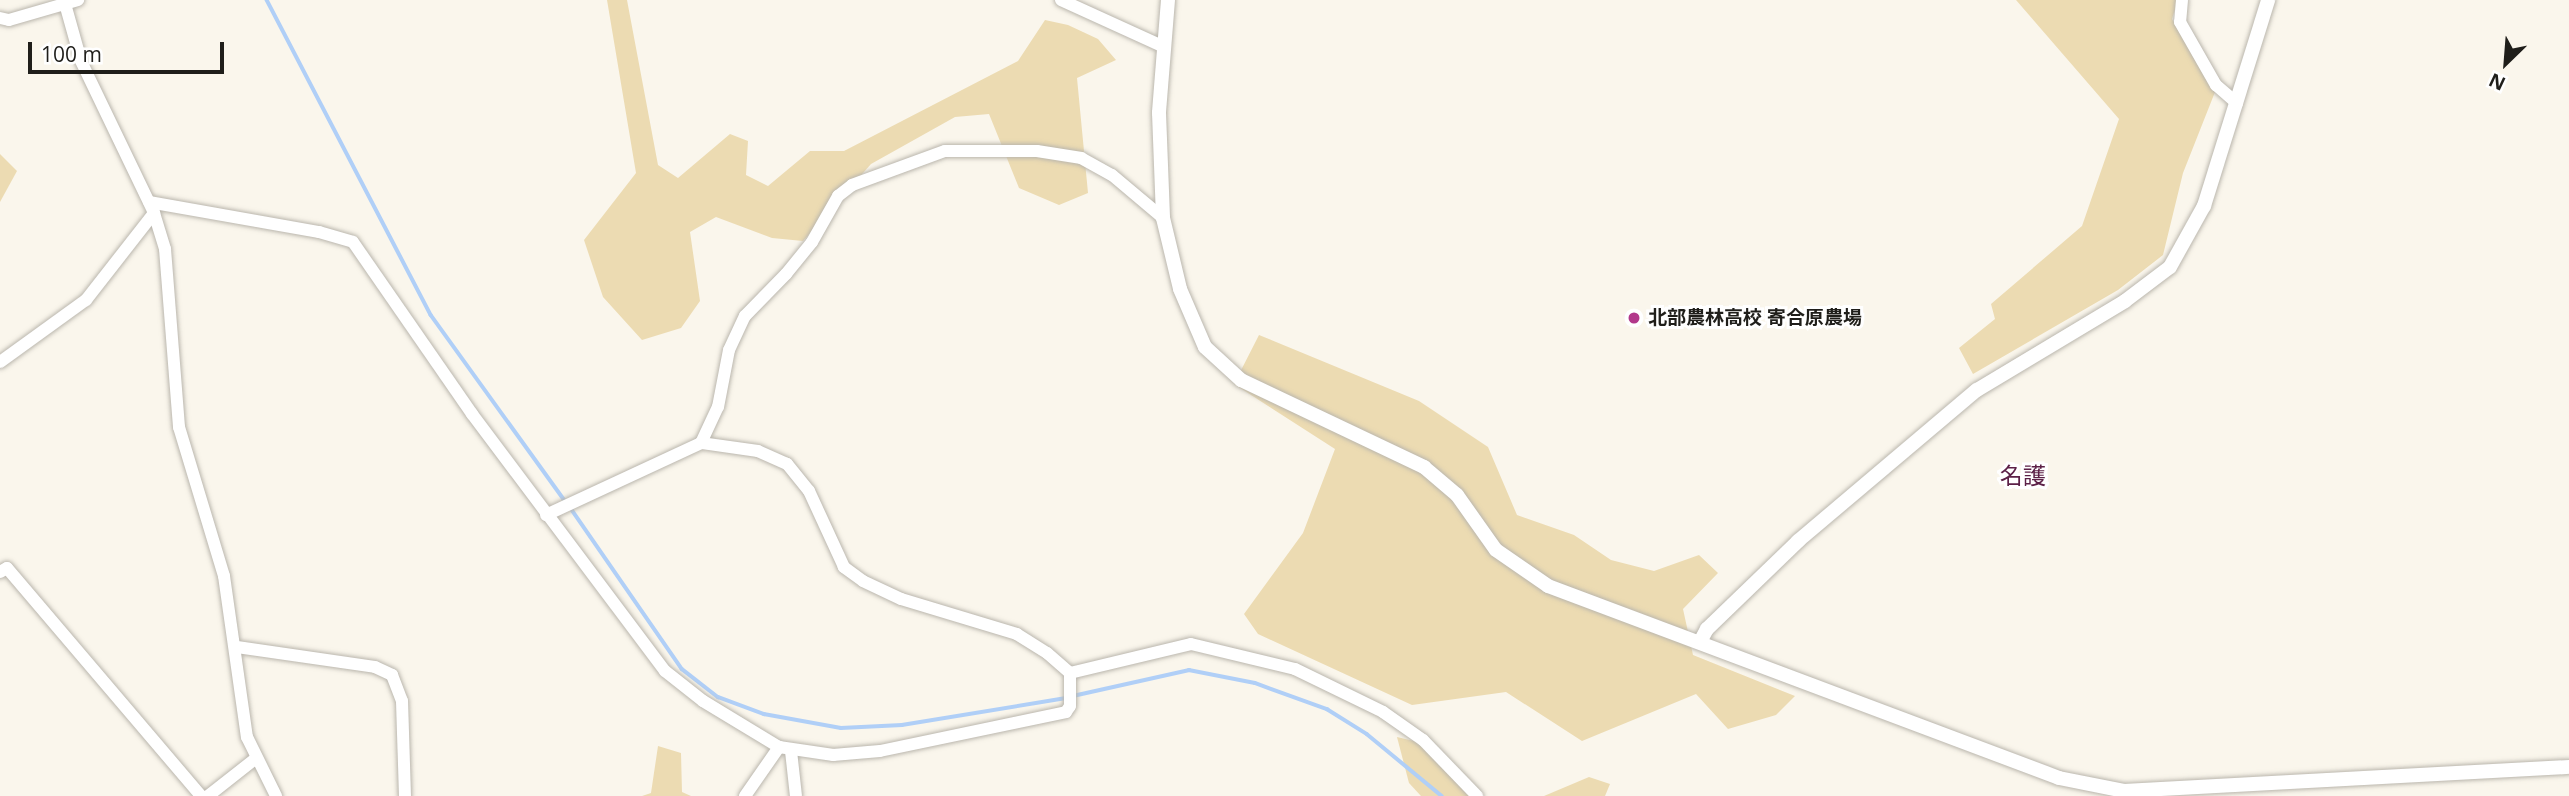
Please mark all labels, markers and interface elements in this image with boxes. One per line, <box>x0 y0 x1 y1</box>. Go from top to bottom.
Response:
scale bar <box>32 28 228 72</box>
north arrow <box>2471 28 2541 98</box>
text: 100 m <box>41 40 102 68</box>
text: N <box>2485 67 2510 97</box>
place label: 北部農林高校 寄合原農場 <box>1648 307 1862 329</box>
marker: 北部農林高校 寄合原農場 <box>1626 310 1642 326</box>
district label: 名護 <box>2000 461 2046 489</box>

